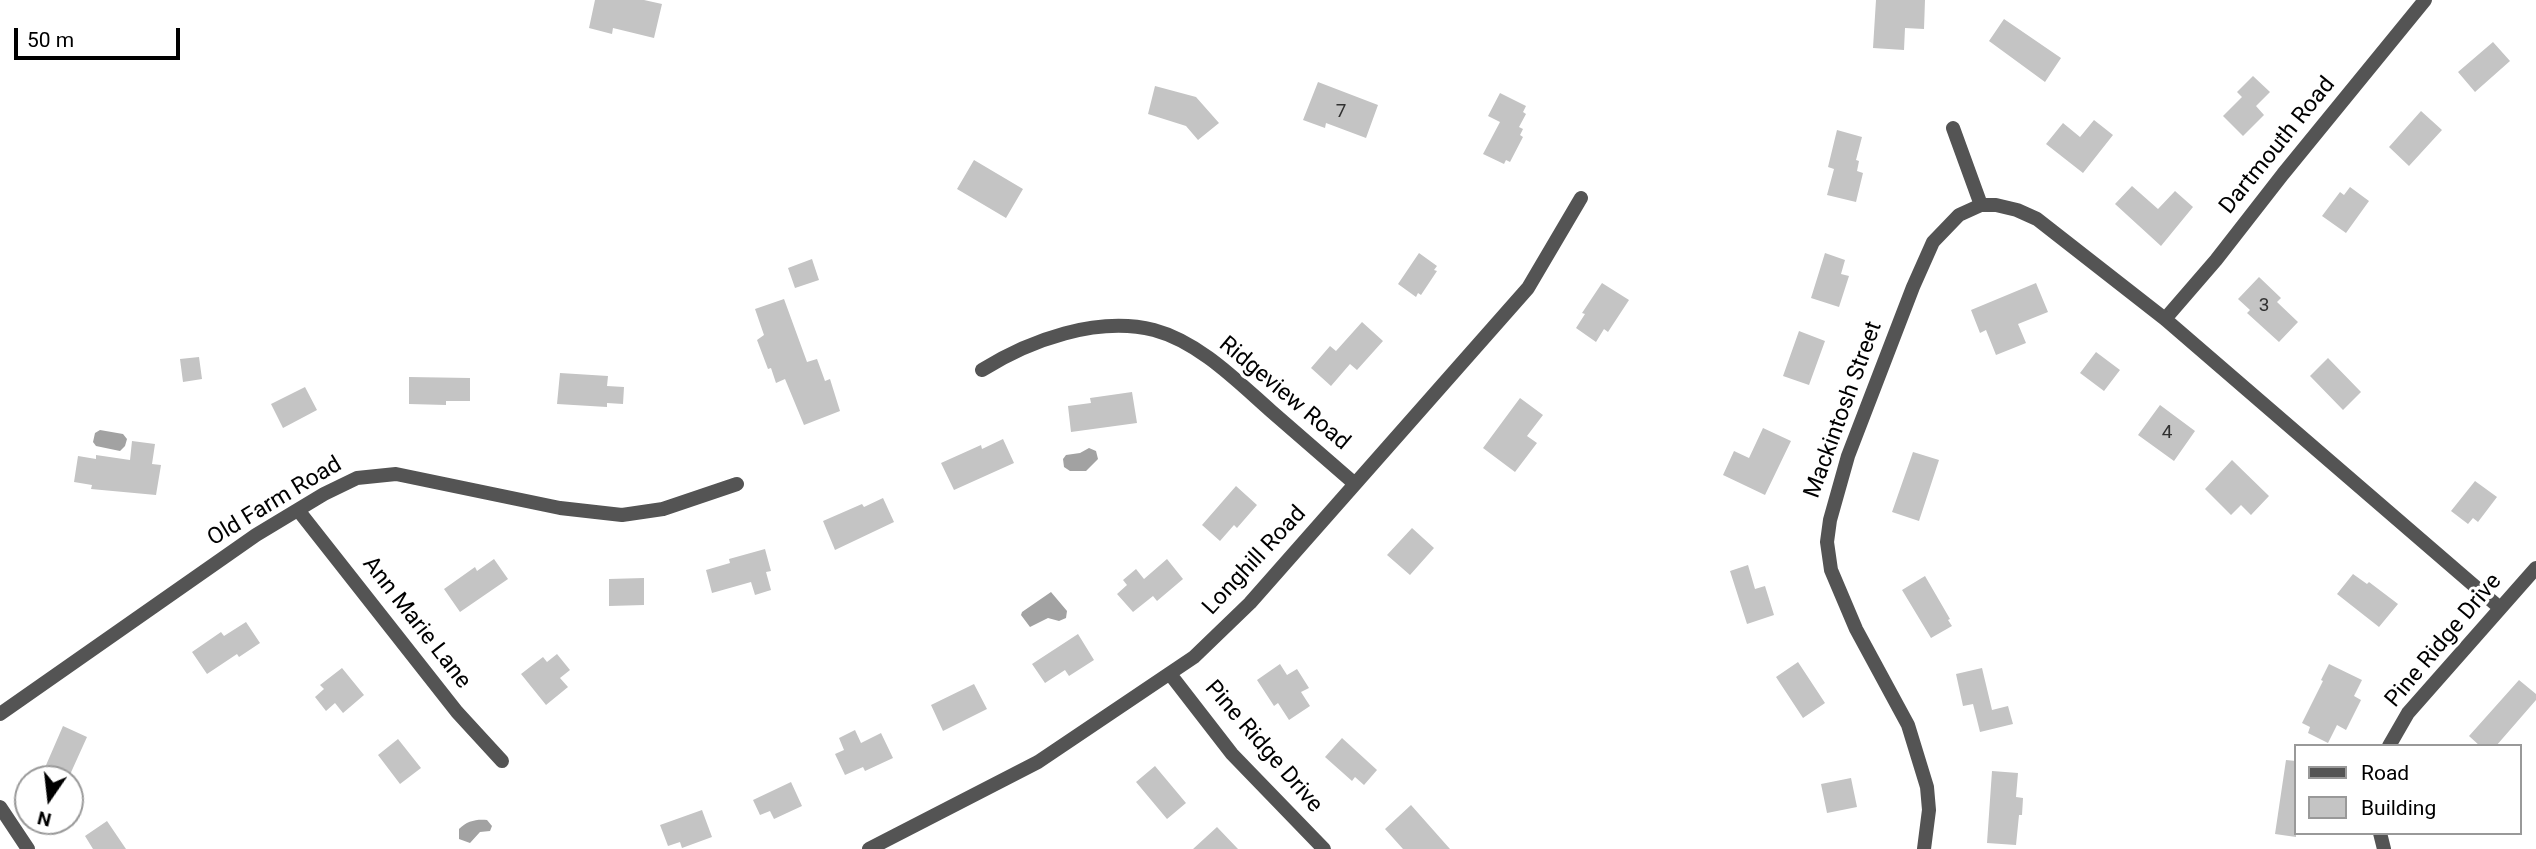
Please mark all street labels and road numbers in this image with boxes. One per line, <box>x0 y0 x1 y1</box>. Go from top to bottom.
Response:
street label: Dartmouth Road <box>2214 72 2342 220</box>
street label: Mackintosh Street <box>1799 318 1889 502</box>
street label: Ridgeview Road <box>1213 331 1355 457</box>
street label: Old Farm Road <box>203 451 347 553</box>
street label: Longhill Road <box>1197 501 1313 621</box>
street label: Ann Marie Lane <box>356 552 476 694</box>
street label: Pine Ridge Drive <box>2380 569 2508 713</box>
street label: Pine Ridge Drive <box>1198 675 1328 819</box>

